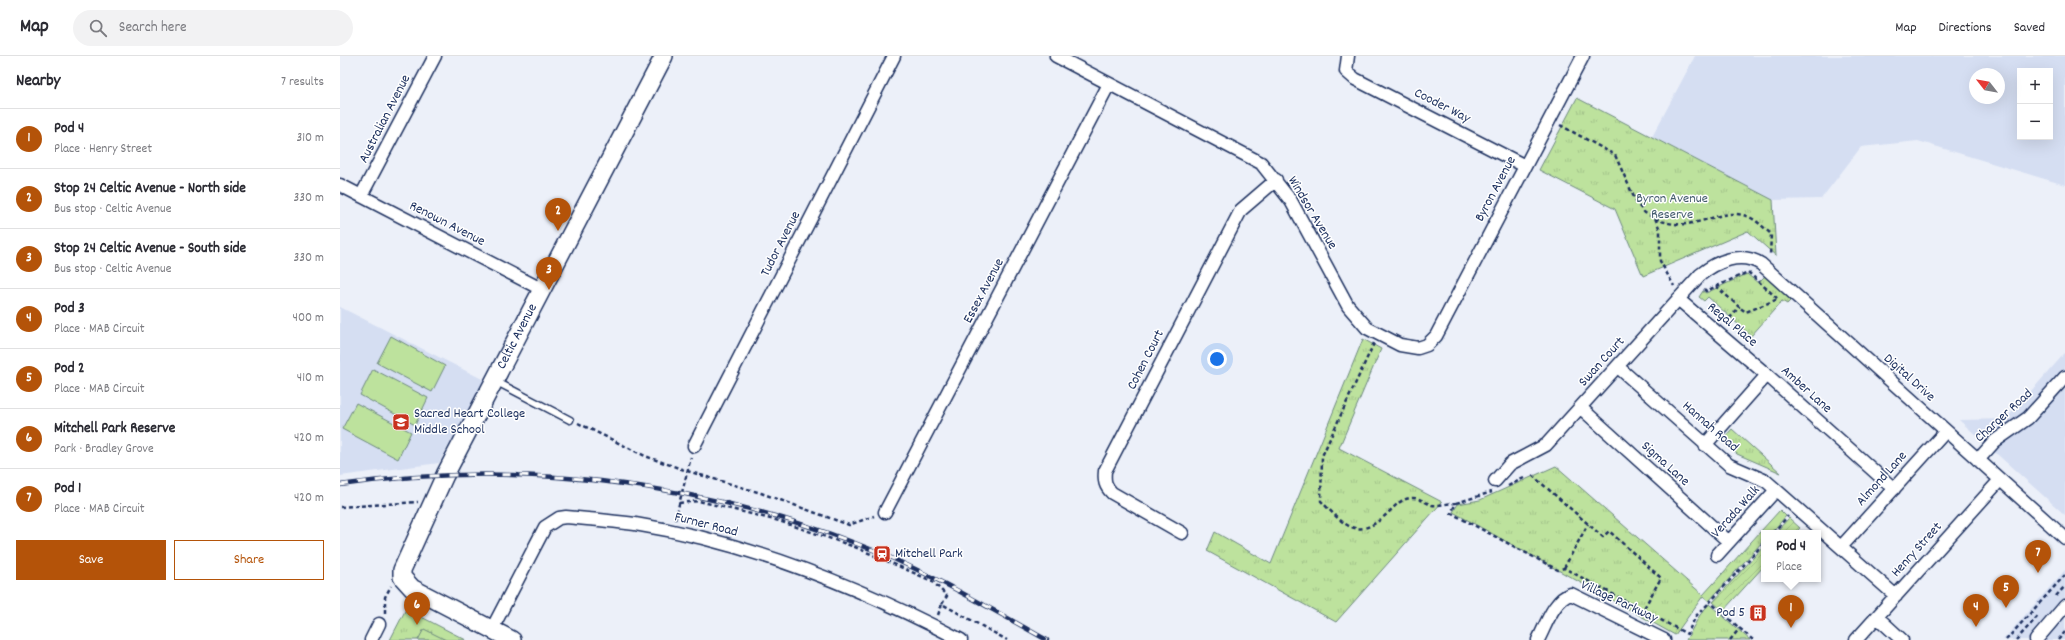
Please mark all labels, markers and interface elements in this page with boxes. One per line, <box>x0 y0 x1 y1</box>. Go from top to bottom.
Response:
search box <box>73 10 353 46</box>
text: Map <box>20 14 49 41</box>
icon: search <box>87 17 109 39</box>
text: Search here <box>119 17 187 39</box>
text: Map <box>1895 18 1917 38</box>
text: Directions <box>1939 18 1992 38</box>
text: Saved <box>2014 18 2045 38</box>
north arrow <box>1969 68 2005 104</box>
map controls <box>2017 68 2053 140</box>
button: + <box>2017 68 2053 104</box>
text: Nearby <box>16 70 60 94</box>
street label: Australian Avenue <box>354 71 416 167</box>
text: 7 results <box>281 73 324 92</box>
street label: Cooder Way <box>1410 83 1474 129</box>
button: − <box>2017 104 2053 140</box>
text: Pod 4 <box>54 118 84 140</box>
text: 1 <box>28 129 30 148</box>
text: 310 m <box>296 129 324 148</box>
text: Place · Henry Street <box>54 140 152 159</box>
street label: Byron Avenue <box>1470 153 1522 225</box>
street label: Windsor Avenue <box>1282 173 1342 253</box>
text: Stop 24 Celtic Avenue - North side <box>54 178 246 200</box>
text: 2 <box>26 189 32 208</box>
text: 330 m <box>293 189 324 208</box>
park label: Byron Avenue Reserve <box>1636 189 1708 225</box>
street label: Renown Avenue <box>406 196 488 252</box>
pin: 2 <box>545 198 571 231</box>
text: Bus stop · Celtic Avenue <box>54 200 171 219</box>
street label: Tudor Avenue <box>756 208 806 280</box>
text: Stop 24 Celtic Avenue - South side <box>54 238 246 260</box>
text: 3 <box>26 249 32 268</box>
text: 330 m <box>293 249 324 268</box>
street label: Essex Avenue <box>959 255 1009 327</box>
pin: 3 <box>536 257 562 290</box>
text: Bus stop · Celtic Avenue <box>54 260 171 279</box>
text: Pod 3 <box>54 298 85 320</box>
street label: Regal Place <box>1702 298 1762 352</box>
street label: Celtic Avenue <box>492 300 543 373</box>
text: 4 <box>26 309 32 328</box>
text: 400 m <box>293 309 324 328</box>
text: Place · MAB Circuit <box>54 320 144 339</box>
street label: Cohen Court <box>1122 327 1170 393</box>
street label: Swan Court <box>1574 333 1630 391</box>
your location <box>1207 349 1227 369</box>
street label: Digital Drive <box>1879 349 1939 407</box>
text: Pod 2 <box>54 358 85 380</box>
street label: Amber Lane <box>1776 362 1836 418</box>
text: 5 <box>26 369 32 388</box>
text: 410 m <box>297 369 324 388</box>
text: Place · MAB Circuit <box>54 380 144 399</box>
street label: Charger Road <box>1971 384 2037 448</box>
street label: Hannah Road <box>1677 397 1743 457</box>
place label: Sacred Heart College Middle School <box>414 404 525 440</box>
school or university icon: Sacred Heart College Middle School <box>391 412 411 432</box>
text: Mitchell Park Reserve <box>54 418 175 440</box>
text: 6 <box>26 429 32 448</box>
text: 420 m <box>294 429 324 448</box>
street label: Sigma Lane <box>1636 437 1694 491</box>
text: Park · Bradley Grove <box>54 440 154 459</box>
street label: Almond Lane <box>1852 447 1912 511</box>
text: Pod 1 <box>54 478 81 500</box>
street label: Verada Walk <box>1707 481 1765 543</box>
text: 7 <box>27 489 31 508</box>
text: 420 m <box>294 489 324 508</box>
text: Place · MAB Circuit <box>54 500 144 519</box>
street label: Furner Road <box>672 507 740 543</box>
street label: Henry Street <box>1887 518 1947 582</box>
popup <box>1761 530 1821 582</box>
text: Pod 4 <box>1776 536 1806 558</box>
button: Save <box>16 540 166 580</box>
button: Share <box>174 540 324 580</box>
pin: 7 <box>2025 540 2051 573</box>
station icon: Mitchell Park <box>872 544 892 564</box>
place label: Mitchell Park <box>895 544 963 564</box>
text: Place <box>1776 558 1802 577</box>
street label: Village Parkway <box>1577 575 1661 629</box>
pin: 5 <box>1993 575 2019 608</box>
pin: 6 <box>404 592 430 625</box>
pin: 4 <box>1963 594 1989 627</box>
pin: 1 <box>1778 595 1804 628</box>
place label: Pod 5 <box>1716 603 1745 623</box>
building icon: Pod 5 <box>1748 603 1768 623</box>

